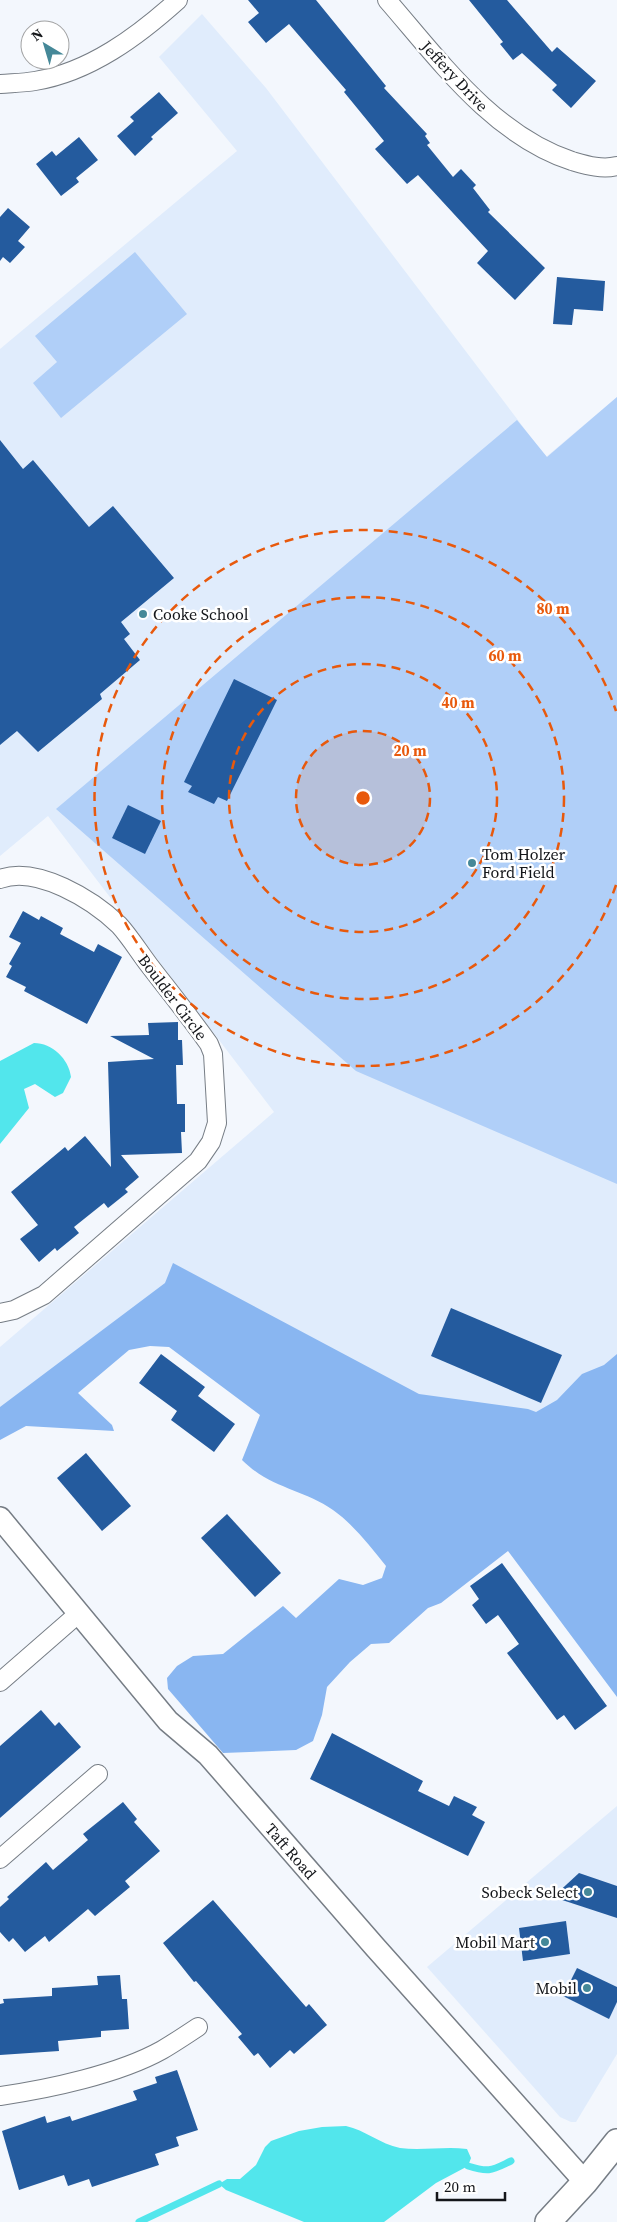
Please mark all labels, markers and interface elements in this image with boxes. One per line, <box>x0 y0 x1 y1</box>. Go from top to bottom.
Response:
north arrow <box>20 20 70 70</box>
text: N <box>27 24 47 46</box>
street label: Jeffery Drive <box>416 35 494 116</box>
text: 80 m <box>536 598 570 619</box>
place label: Cooke School <box>153 603 249 625</box>
marker: Cooke School <box>137 608 149 620</box>
text: 60 m <box>488 645 522 666</box>
text: 40 m <box>441 692 475 713</box>
text: 20 m <box>393 740 427 761</box>
centre of rings <box>354 789 372 807</box>
place label: Tom Holzer Ford Field <box>482 843 566 883</box>
marker: Tom Holzer Ford Field <box>466 857 478 869</box>
street label: Boulder Circle <box>133 949 213 1045</box>
street label: Taft Road <box>261 1818 321 1884</box>
place label: Sobeck Select <box>482 1881 579 1903</box>
marker: Sobeck Select <box>582 1886 594 1898</box>
place label: Mobil Mart <box>455 1931 536 1953</box>
marker: Mobil Mart <box>539 1936 551 1948</box>
place label: Mobil <box>535 1977 577 1999</box>
marker: Mobil <box>581 1982 593 1994</box>
scale bar <box>437 2170 504 2202</box>
text: 20 m <box>444 2176 476 2197</box>

